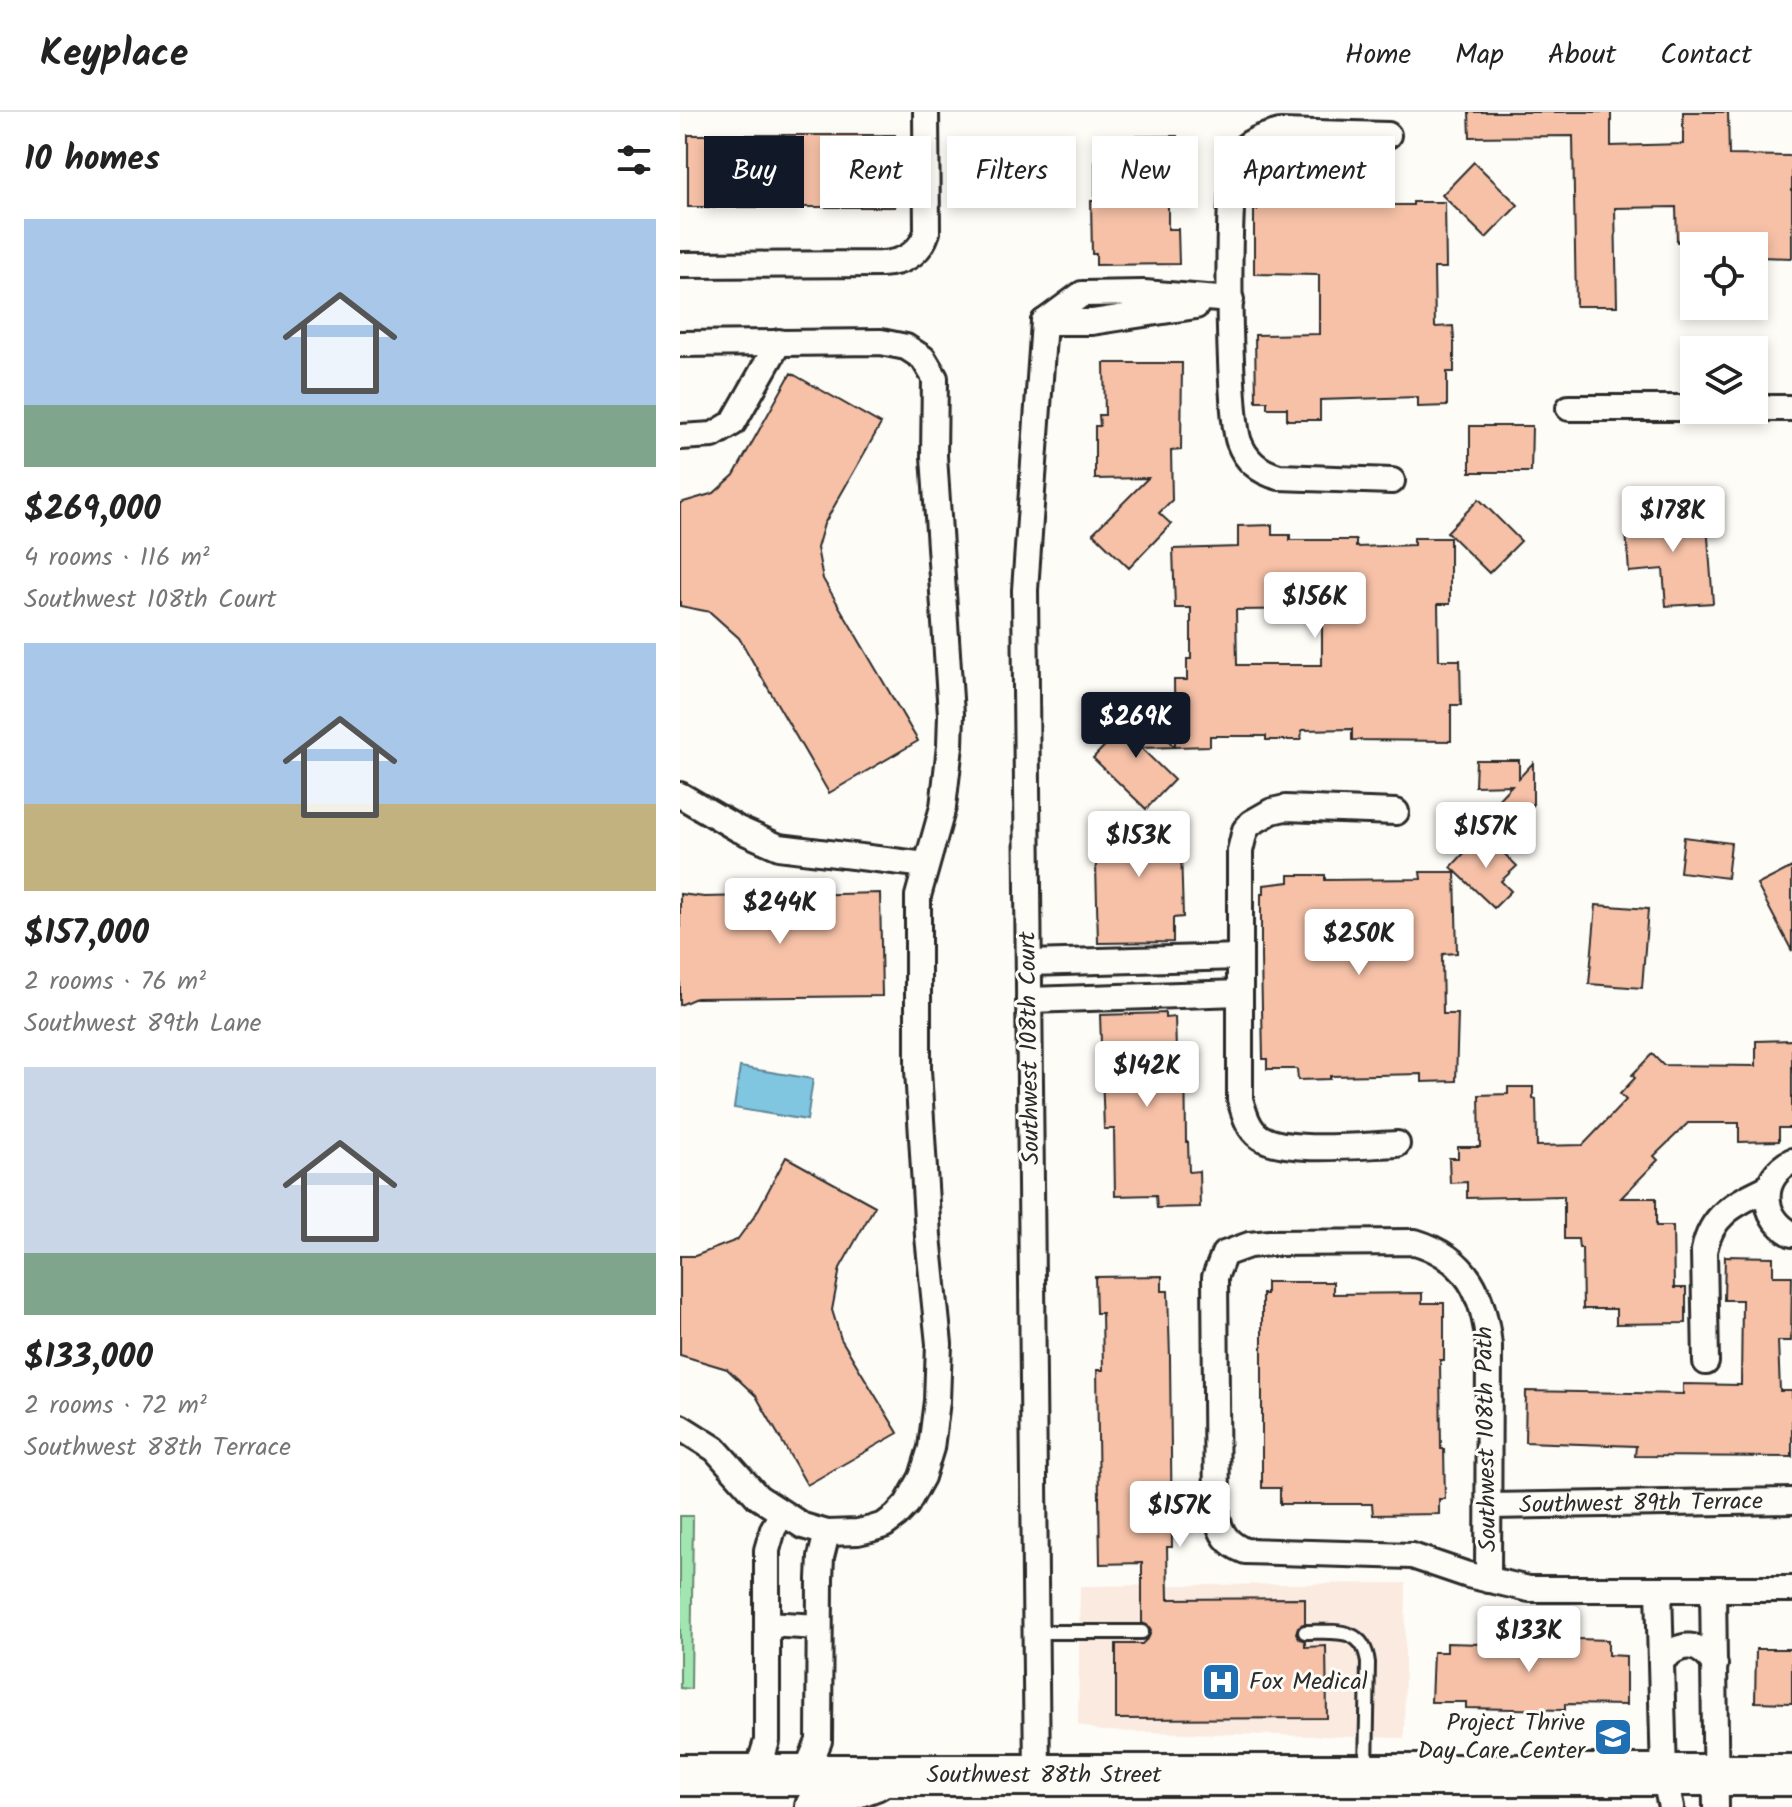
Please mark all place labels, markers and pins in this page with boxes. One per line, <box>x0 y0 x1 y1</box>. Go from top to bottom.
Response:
pin: $178K <box>1617 486 1729 554</box>
pin: $156K <box>1259 572 1371 640</box>
pin: $269K <box>1080 692 1192 760</box>
pin: $157K <box>1430 802 1542 870</box>
pin: $153K <box>1083 811 1195 879</box>
pin: $244K <box>724 878 836 946</box>
pin: $250K <box>1303 909 1415 977</box>
pin: $142K <box>1091 1041 1203 1109</box>
pin: $157K <box>1124 1481 1236 1549</box>
pin: $133K <box>1473 1606 1585 1674</box>
hospital icon: Fox Medical <box>1200 1661 1242 1703</box>
place label: Fox Medical <box>1249 1663 1368 1702</box>
place label: Project Thrive Day Care Center <box>1417 1704 1587 1771</box>
school or university icon: Project Thrive Day Care Center <box>1592 1716 1634 1758</box>

